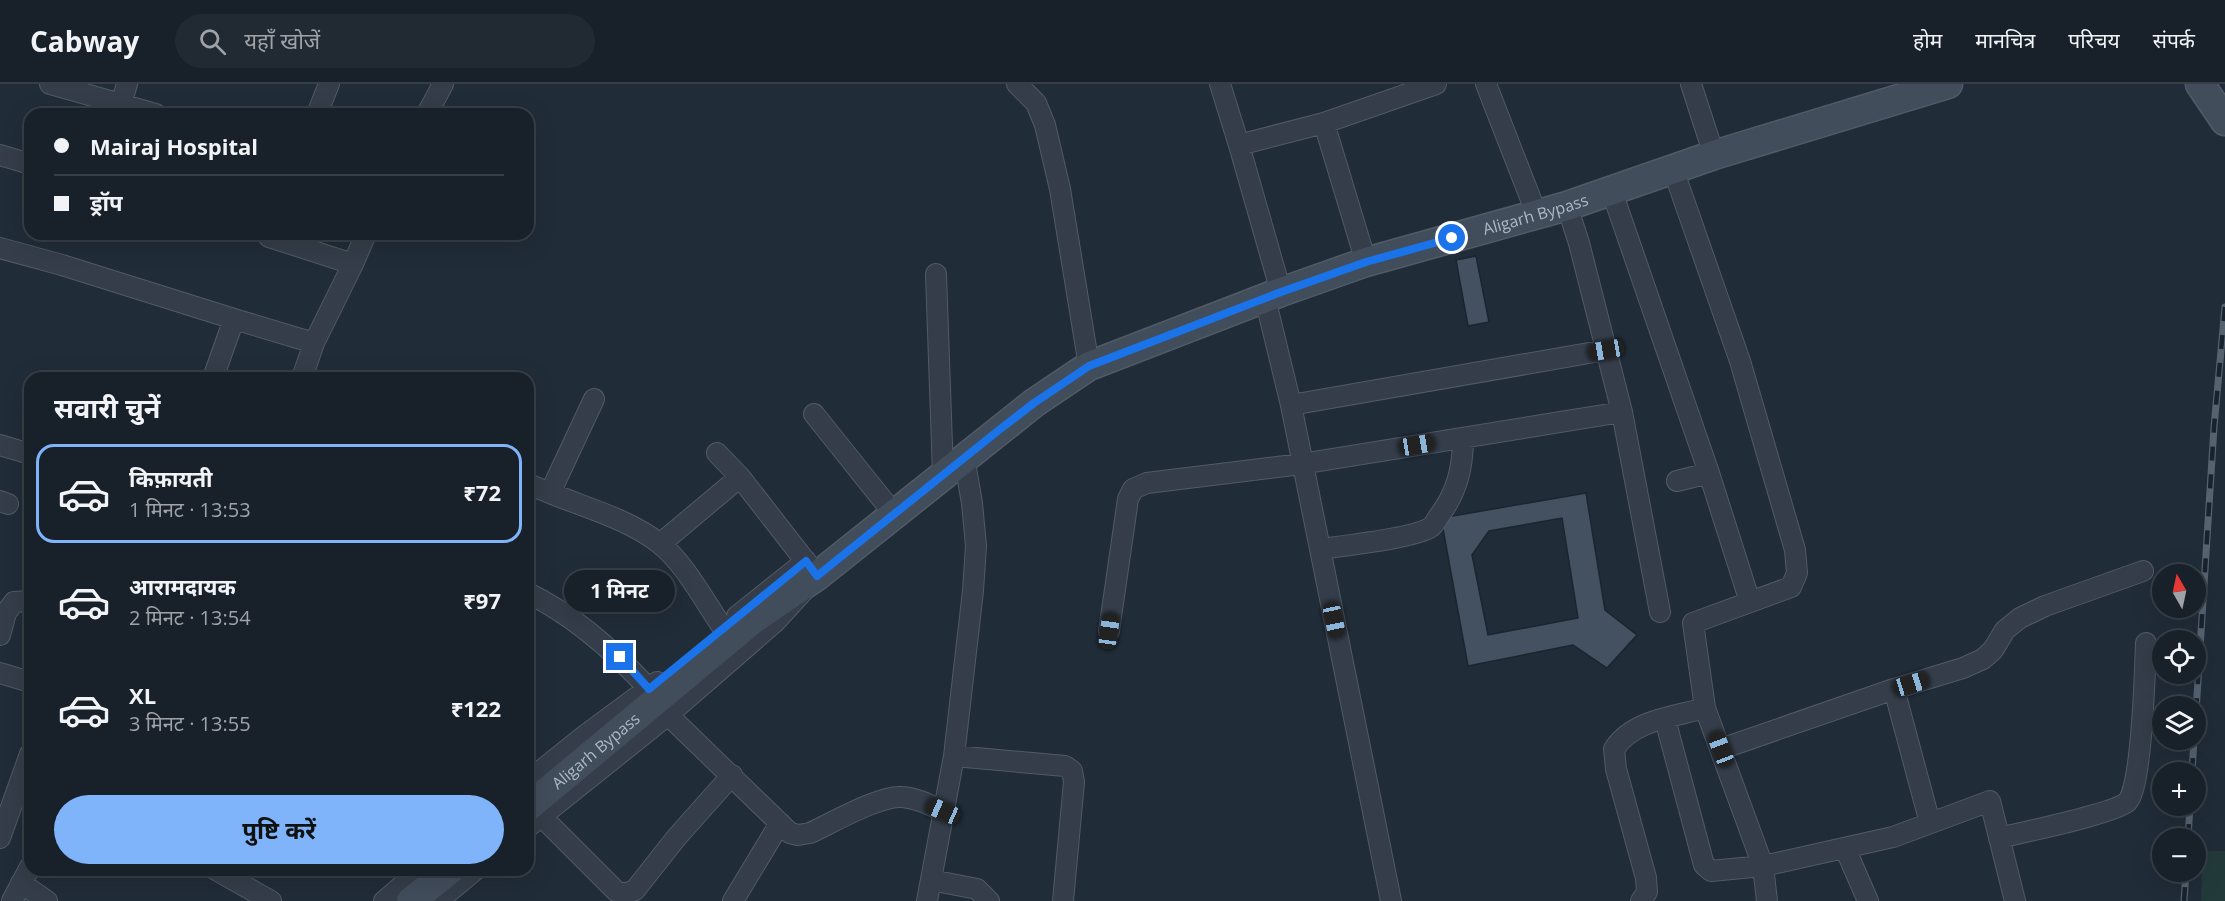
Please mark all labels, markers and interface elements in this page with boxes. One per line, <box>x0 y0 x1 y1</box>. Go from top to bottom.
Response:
search box <box>175 14 595 68</box>
text: Cabway <box>30 22 139 60</box>
icon: search <box>196 25 229 58</box>
text: यहाँ खोजें <box>244 25 320 55</box>
text: होम <box>1913 26 1942 54</box>
text: मानचित्र <box>1975 26 2035 54</box>
text: परिचय <box>2068 26 2120 54</box>
text: संपर्क <box>2153 26 2195 54</box>
text: Mairaj Hospital <box>90 131 258 161</box>
text: ड्रॉप <box>90 187 123 217</box>
street label: Aligarh Bypass <box>1480 188 1591 240</box>
route start <box>1438 224 1465 251</box>
car <box>1587 338 1625 362</box>
text: सवारी चुनें <box>54 389 160 426</box>
car <box>1398 433 1436 457</box>
text: किफ़ायती <box>129 463 213 493</box>
icon: car <box>57 467 111 521</box>
text: ₹72 <box>463 477 501 507</box>
text: 1 मिनट · 13:53 <box>129 496 251 523</box>
north arrow <box>2152 564 2206 618</box>
map controls <box>2152 564 2206 882</box>
callout: 1 मिनट <box>564 570 676 612</box>
text: आरामदायक <box>129 571 236 601</box>
icon: car <box>57 575 111 629</box>
text: 1 मिनट <box>590 577 649 604</box>
text: ₹97 <box>463 585 501 615</box>
car <box>1321 601 1347 639</box>
text: 2 मिनट · 13:54 <box>129 604 251 631</box>
car <box>1098 612 1120 650</box>
button: locate <box>2152 630 2206 684</box>
route end <box>606 643 633 670</box>
car <box>1891 670 1931 698</box>
text: XL <box>129 680 156 710</box>
icon: car <box>57 683 111 737</box>
text: ₹122 <box>451 693 501 723</box>
button: layers <box>2152 696 2206 750</box>
street label: Aligarh Bypass <box>547 708 644 794</box>
text: 3 मिनट · 13:55 <box>129 710 251 737</box>
car <box>1706 729 1736 769</box>
button: + <box>2152 762 2206 816</box>
button: पुष्टि करें <box>54 795 504 864</box>
car <box>923 795 963 827</box>
button: − <box>2152 828 2206 882</box>

